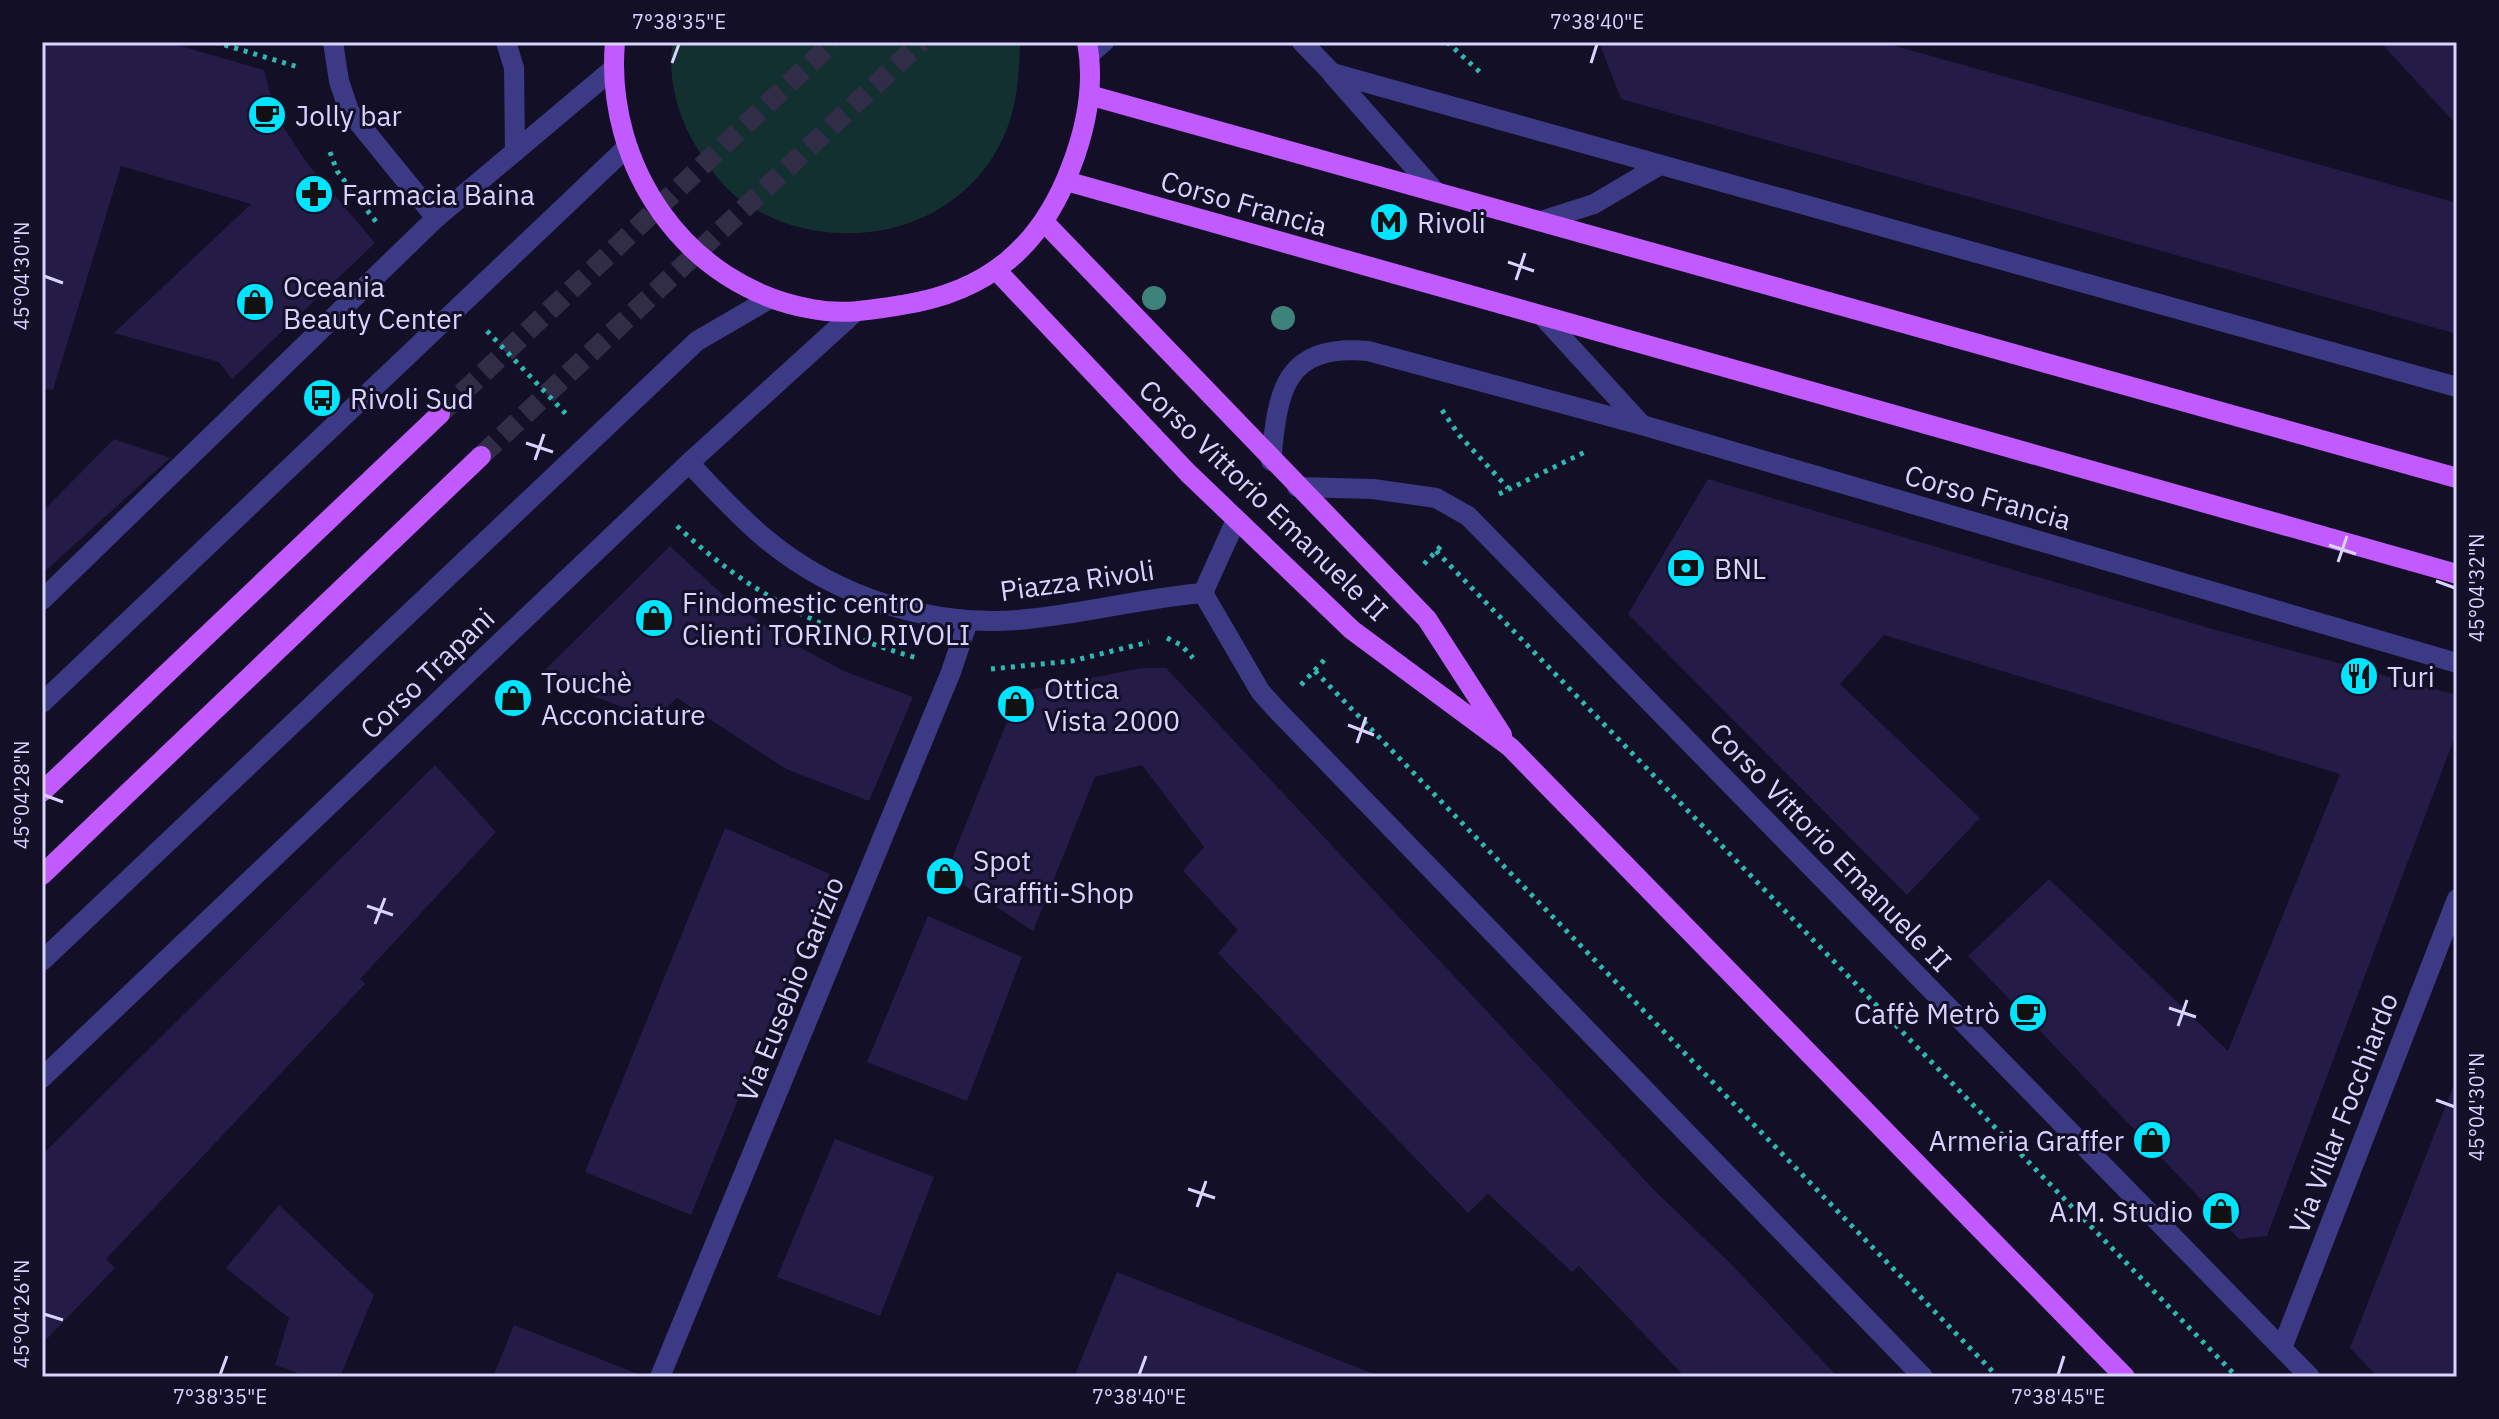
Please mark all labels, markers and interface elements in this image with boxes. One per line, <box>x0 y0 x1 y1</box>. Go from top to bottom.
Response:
text: 7°38'35"E <box>632 8 726 35</box>
text: 7°38'40"E <box>1550 8 1644 35</box>
cafe icon: Jolly bar <box>246 94 288 136</box>
place label: Jolly bar <box>295 97 402 134</box>
street label: Corso Francia <box>1157 162 1332 244</box>
pharmacy icon: Farmacia Baina <box>293 173 335 215</box>
place label: Farmacia Baina <box>342 176 535 213</box>
metro station icon: Rivoli <box>1368 201 1410 243</box>
place label: Rivoli <box>1417 204 1486 241</box>
text: 45°04'30"N <box>8 222 35 330</box>
place label: Oceania Beauty Center <box>283 268 462 337</box>
shop icon: Oceania Beauty Center <box>234 281 276 323</box>
street label: Corso Vittorio Emanuele II <box>1131 371 1397 629</box>
bus stop icon: Rivoli Sud <box>301 377 343 419</box>
place label: Rivoli Sud <box>350 380 474 417</box>
street label: Corso Francia <box>1901 456 2076 538</box>
text: 45°04'32"N <box>2463 534 2490 642</box>
bank icon: BNL <box>1665 547 1707 589</box>
place label: BNL <box>1714 550 1766 587</box>
street label: Piazza Rivoli <box>998 551 1156 609</box>
place label: Findomestic centro Clienti TORINO RIVOLI <box>682 584 970 653</box>
shop icon: Findomestic centro Clienti TORINO RIVOLI <box>633 597 675 639</box>
street label: Corso Trapani <box>352 600 502 746</box>
restaurant icon: Turi <box>2338 655 2380 697</box>
place label: Turi <box>2387 658 2435 695</box>
place label: Touchè Acconciature <box>541 664 706 733</box>
place label: Ottica Vista 2000 <box>1044 670 1180 739</box>
shop icon: Touchè Acconciature <box>492 677 534 719</box>
shop icon: Ottica Vista 2000 <box>995 683 1037 725</box>
street label: Corso Vittorio Emanuele II <box>1702 714 1960 980</box>
text: 45°04'28"N <box>8 741 35 849</box>
place label: Spot Graffiti-Shop <box>973 842 1134 911</box>
shop icon: Spot Graffiti-Shop <box>924 855 966 897</box>
street label: Via Eusebio Garizio <box>728 871 852 1107</box>
street label: Via Villar Focchiardo <box>2280 987 2406 1239</box>
cafe icon: Caffè Metrò <box>2007 992 2049 1034</box>
place label: Caffè Metrò <box>1854 995 2000 1032</box>
text: 45°04'30"N <box>2463 1053 2490 1161</box>
shop icon: Armeria Graffer <box>2131 1119 2173 1161</box>
place label: Armeria Graffer <box>1929 1122 2124 1159</box>
shop icon: A.M. Studio <box>2200 1190 2242 1232</box>
place label: A.M. Studio <box>2049 1193 2193 1230</box>
text: 45°04'26"N <box>8 1260 35 1368</box>
text: 7°38'35"E <box>173 1383 267 1410</box>
text: 7°38'40"E <box>1092 1383 1186 1410</box>
text: 7°38'45"E <box>2011 1383 2105 1410</box>

